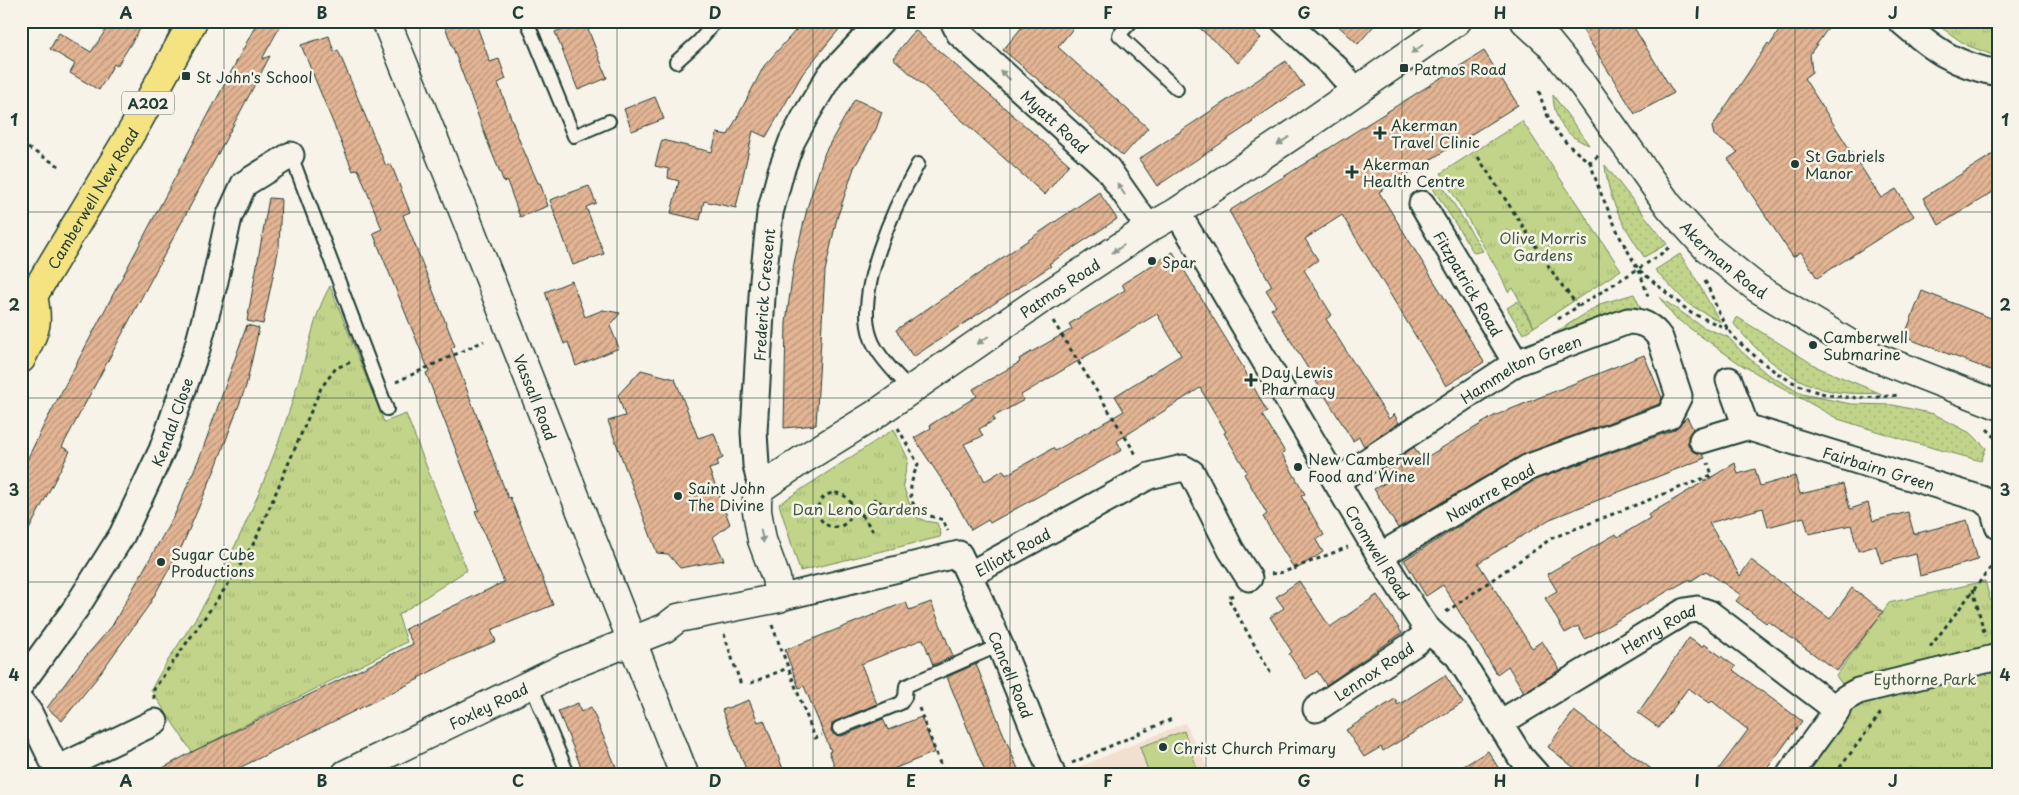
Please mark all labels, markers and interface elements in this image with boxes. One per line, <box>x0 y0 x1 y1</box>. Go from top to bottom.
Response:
text: A <box>120 0 133 24</box>
text: B <box>317 0 328 24</box>
text: C <box>512 0 524 24</box>
text: D <box>709 0 721 24</box>
text: E <box>906 0 916 24</box>
text: F <box>1103 0 1113 24</box>
text: G <box>1297 0 1311 24</box>
text: H <box>1494 0 1506 24</box>
text: I <box>1694 0 1700 24</box>
text: J <box>1888 0 1898 24</box>
one-way arrow <box>1410 44 1424 54</box>
place label: Patmos Road <box>1414 57 1507 80</box>
marker: Patmos Road <box>1398 62 1410 74</box>
place label: St John's School <box>196 65 313 88</box>
one-way arrow <box>1000 69 1012 81</box>
marker: St John's School <box>180 70 192 82</box>
street label: Myatt Road <box>1016 84 1095 158</box>
road number: A202 <box>122 92 174 115</box>
text: 1 <box>10 107 18 131</box>
text: 1 <box>2001 107 2009 131</box>
place label: Akerman Travel Clinic <box>1391 113 1480 153</box>
street label: Camberwell New Road <box>41 123 144 273</box>
marker: Akerman Travel Clinic <box>1373 126 1387 140</box>
one-way arrow <box>1276 136 1290 146</box>
place label: St Gabriels Manor <box>1805 144 1885 184</box>
place label: Akerman Health Centre <box>1363 152 1465 192</box>
marker: St Gabriels Manor <box>1789 158 1801 170</box>
marker: Akerman Health Centre <box>1345 165 1359 179</box>
one-way arrow <box>1116 182 1126 195</box>
street label: Akerman Road <box>1676 215 1772 303</box>
street label: Fitzpatrick Road <box>1429 226 1509 340</box>
park label: Olive Morris Gardens <box>1499 226 1587 266</box>
street label: Frederick Crescent <box>747 227 780 362</box>
one-way arrow <box>1111 244 1124 254</box>
place label: Spar <box>1162 250 1196 273</box>
street label: Patmos Road <box>1014 252 1104 323</box>
marker: Spar <box>1146 255 1158 267</box>
text: 2 <box>8 292 20 316</box>
text: 2 <box>1999 292 2011 316</box>
place label: Camberwell Submarine <box>1823 325 1908 365</box>
street label: Hammelton Green <box>1455 328 1584 409</box>
one-way arrow <box>976 335 990 345</box>
marker: Camberwell Submarine <box>1807 339 1819 351</box>
street label: Vassall Road <box>509 351 564 444</box>
place label: Day Lewis Pharmacy <box>1261 360 1336 400</box>
street label: Kendal Close <box>145 374 198 470</box>
marker: Day Lewis Pharmacy <box>1245 374 1257 386</box>
street label: Fairbairn Green <box>1820 440 1938 496</box>
place label: New Camberwell Food and Wine <box>1308 447 1430 487</box>
street label: Navarre Road <box>1441 457 1539 527</box>
marker: New Camberwell Food and Wine <box>1292 461 1304 473</box>
place label: Saint John The Divine <box>688 476 765 516</box>
text: 3 <box>9 477 19 501</box>
text: 3 <box>2000 477 2010 501</box>
marker: Saint John The Divine <box>672 490 684 502</box>
park label: Dan Leno Gardens <box>792 497 928 520</box>
street label: Cromwell Road <box>1340 500 1416 604</box>
street label: Elliott Road <box>970 521 1054 581</box>
one-way arrow <box>758 528 766 543</box>
place label: Sugar Cube Productions <box>171 542 255 582</box>
marker: Sugar Cube Productions <box>155 556 167 568</box>
street label: Henry Road <box>1616 598 1698 659</box>
street label: Cancell Road <box>983 627 1040 722</box>
street label: Lennox Road <box>1329 636 1418 706</box>
text: 4 <box>9 662 20 686</box>
text: 4 <box>2000 662 2011 686</box>
park label: Eythorne Park <box>1874 667 1976 690</box>
street label: Foxley Road <box>445 676 532 734</box>
place label: Christ Church Primary <box>1173 736 1336 759</box>
marker: Christ Church Primary <box>1157 741 1169 753</box>
text: A <box>120 768 133 792</box>
text: B <box>317 768 328 792</box>
text: C <box>512 768 524 792</box>
text: D <box>709 768 721 792</box>
text: E <box>906 768 916 792</box>
text: F <box>1103 768 1113 792</box>
text: G <box>1297 768 1311 792</box>
text: H <box>1494 768 1506 792</box>
text: I <box>1694 768 1700 792</box>
text: J <box>1888 768 1898 792</box>

